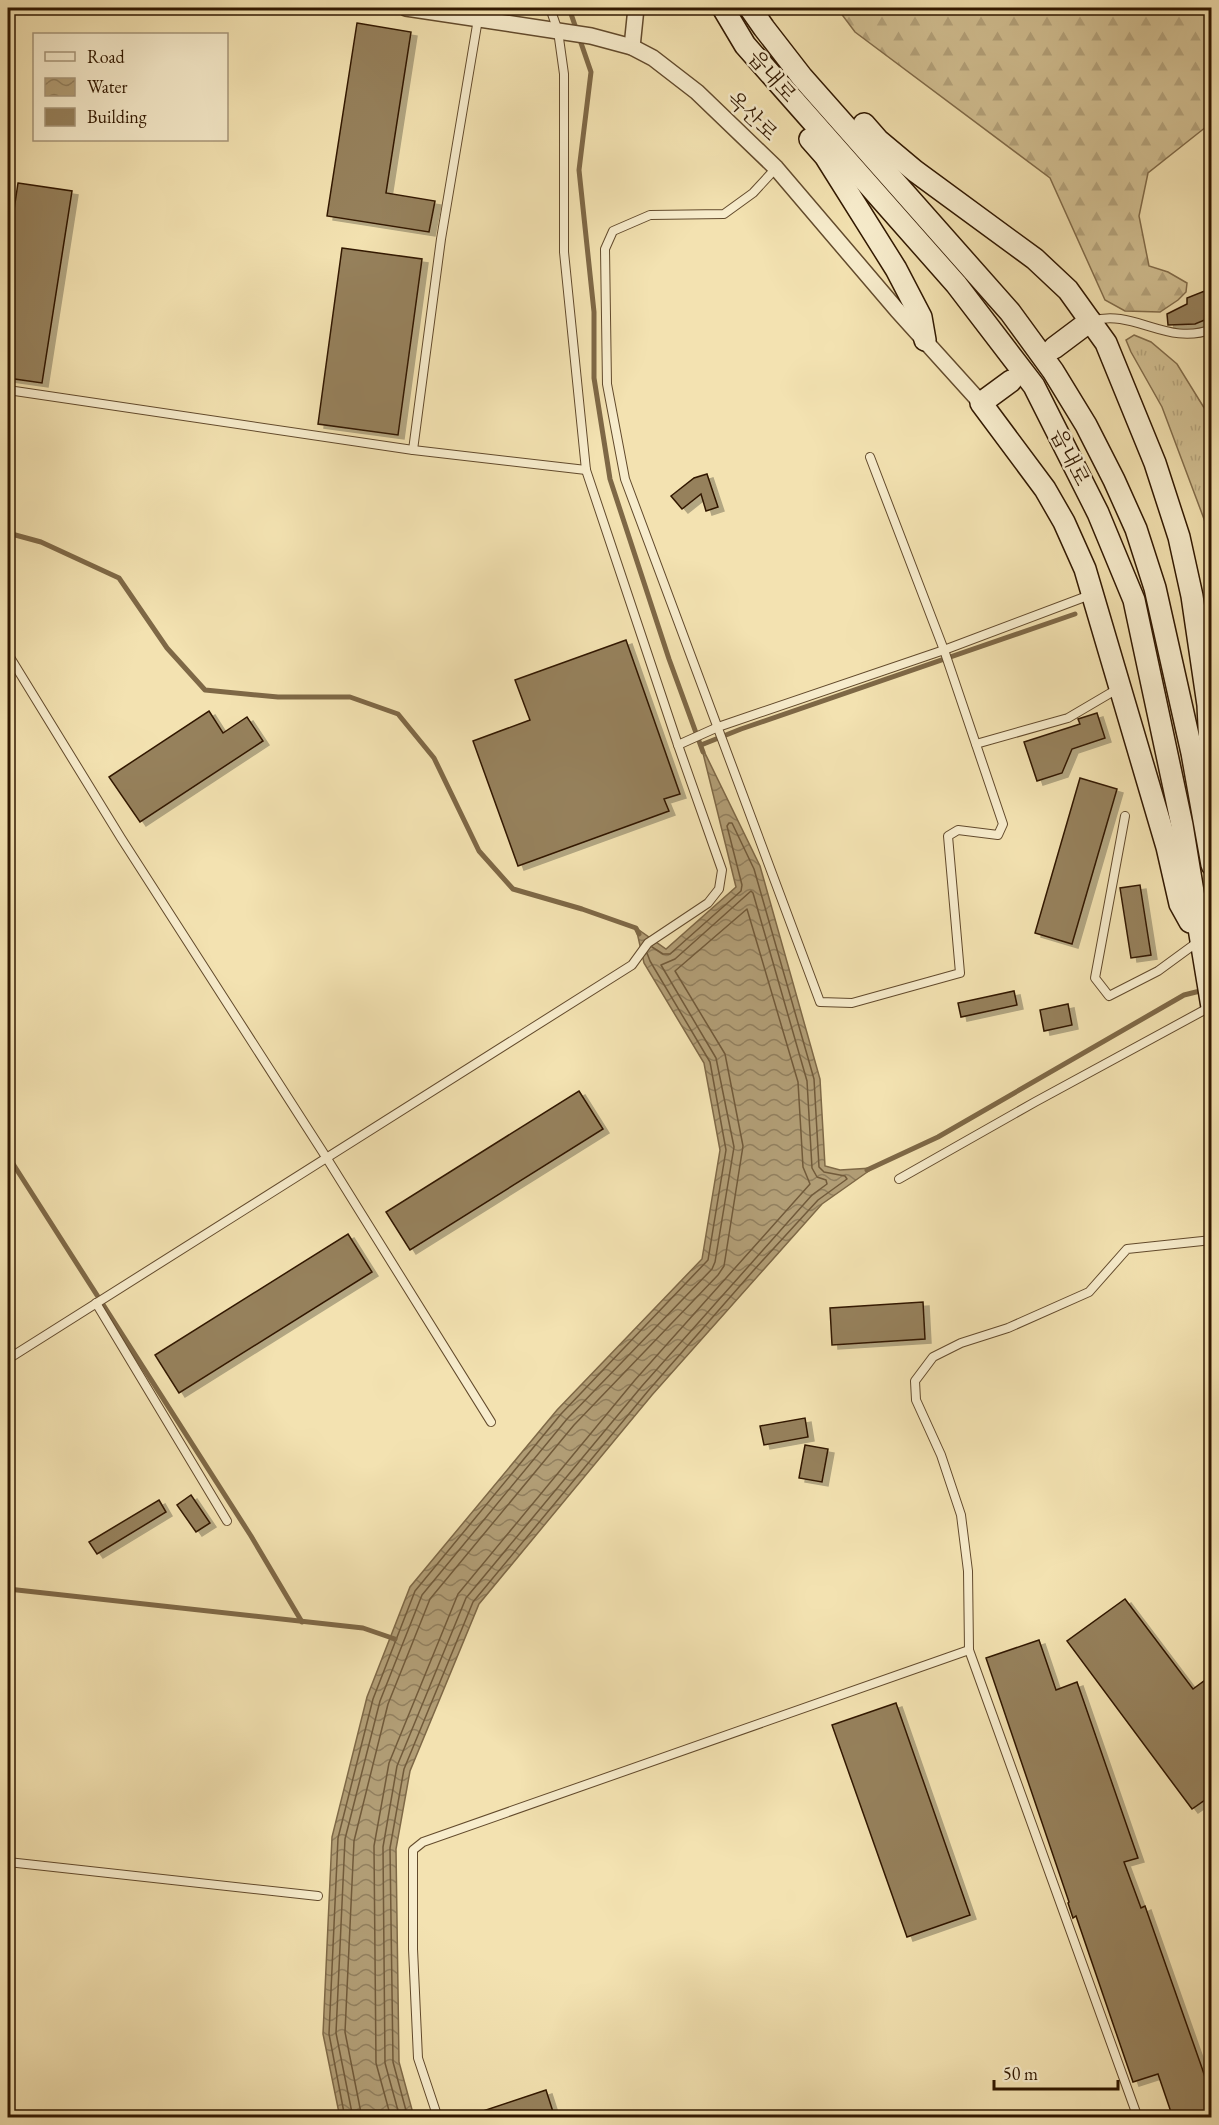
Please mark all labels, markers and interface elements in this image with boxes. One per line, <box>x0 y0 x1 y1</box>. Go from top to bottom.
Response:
legend <box>33 33 228 141</box>
street label: 읍내로 <box>742 44 803 107</box>
text: Road <box>87 45 126 68</box>
text: Water <box>87 75 128 98</box>
street label: 옥산로 <box>721 85 784 146</box>
text: Building <box>87 105 147 128</box>
street label: 읍내로 <box>1045 424 1096 490</box>
scale bar <box>994 2053 1118 2091</box>
text: 50 m <box>1003 2062 1038 2085</box>

